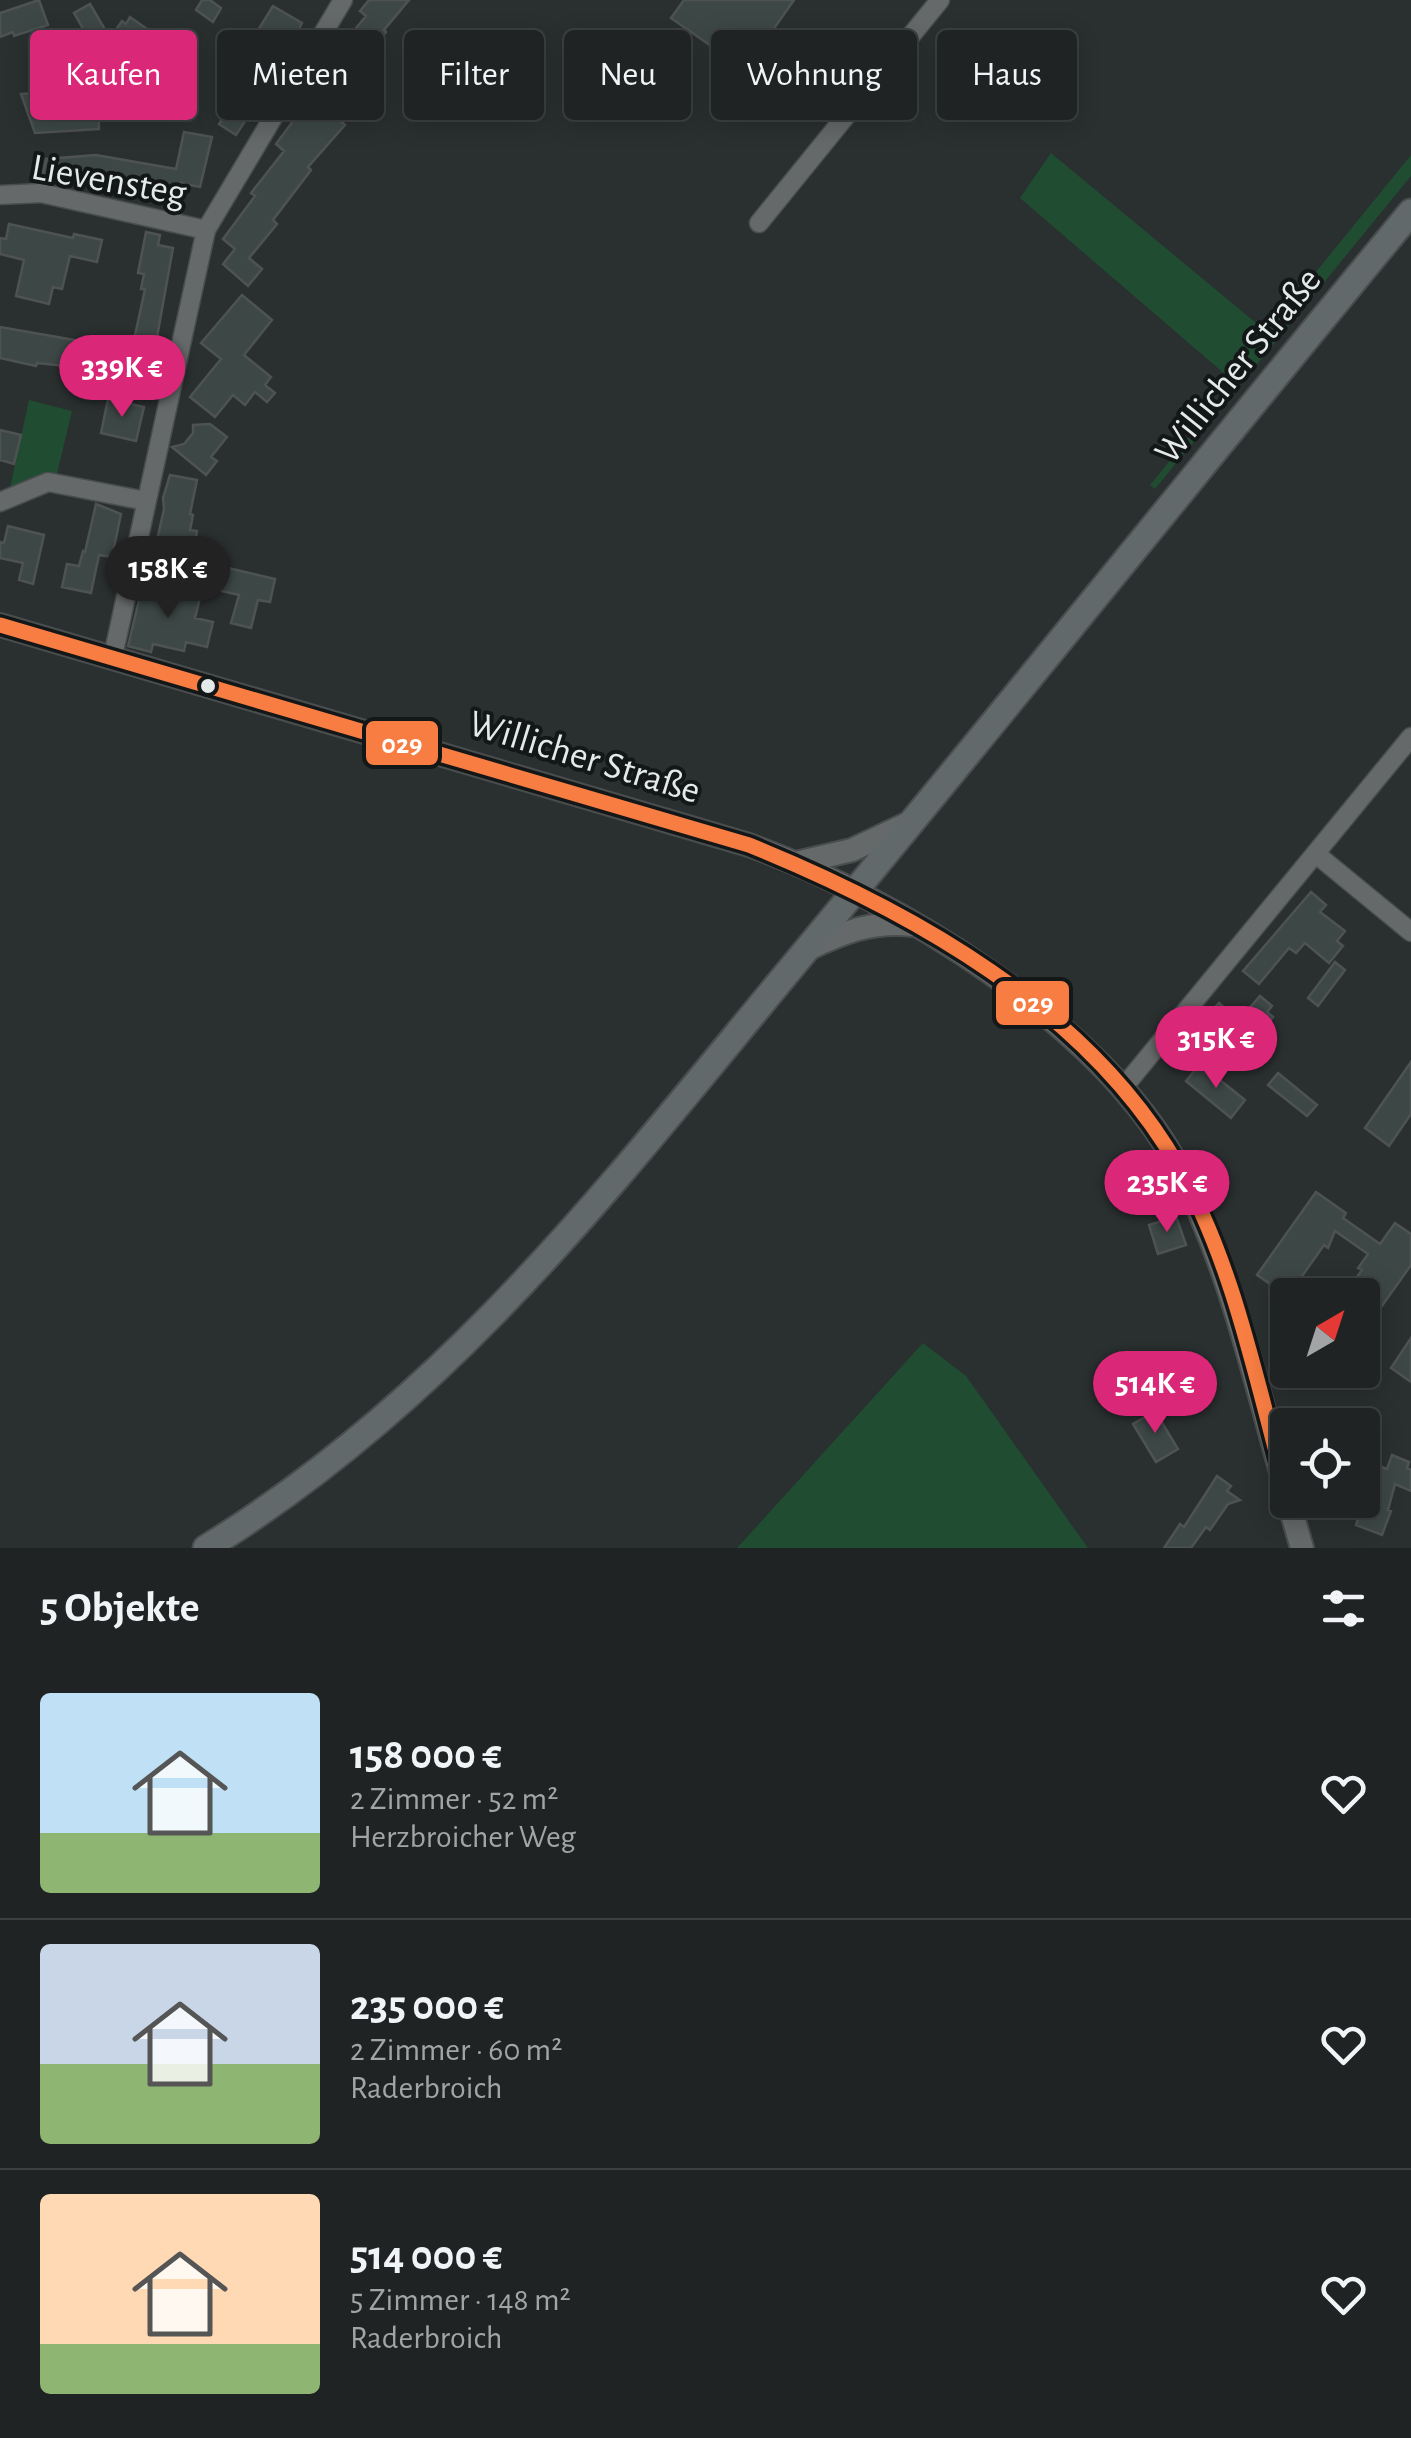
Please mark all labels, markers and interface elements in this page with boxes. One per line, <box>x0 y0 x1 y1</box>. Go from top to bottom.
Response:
chip: Kaufen <box>30 30 197 120</box>
chip: Mieten <box>217 30 384 120</box>
chip: Filter <box>404 30 544 120</box>
chip: Neu <box>564 30 691 120</box>
chip: Wohnung <box>711 30 917 120</box>
chip: Haus <box>937 30 1077 120</box>
street label: Lievensteg <box>28 149 189 213</box>
street label: Willicher Straße <box>1148 261 1329 471</box>
pin: 339K € <box>41 335 203 420</box>
text: 339K € <box>81 351 163 383</box>
pin: 158K € <box>87 536 249 621</box>
text: 158K € <box>128 552 208 584</box>
unlabelled marker <box>198 676 218 696</box>
street label: Willicher Straße <box>464 705 705 811</box>
line badge: 029 <box>364 719 440 767</box>
text: 029 <box>381 731 423 759</box>
line badge: 029 <box>994 979 1071 1027</box>
text: 029 <box>1012 990 1054 1018</box>
pin: 315K € <box>1135 1006 1297 1091</box>
text: 315K € <box>1177 1022 1255 1054</box>
pin: 235K € <box>1086 1150 1248 1235</box>
text: 235K € <box>1126 1166 1208 1198</box>
north arrow <box>1270 1278 1380 1388</box>
map controls <box>1270 1278 1380 1518</box>
pin: 514K € <box>1074 1351 1236 1436</box>
text: 514K € <box>1115 1367 1195 1399</box>
button: locate <box>1270 1408 1380 1518</box>
icon: filters <box>1316 1581 1371 1636</box>
text: 5 Objekte <box>40 1587 200 1629</box>
icon: home <box>120 1733 240 1853</box>
text: 158 000 € <box>350 1734 502 1776</box>
icon: heart <box>1316 1766 1371 1821</box>
text: 2 Zimmer · 52 m² <box>350 1783 558 1815</box>
text: Herzbroicher Weg <box>350 1821 576 1853</box>
icon: home <box>120 1984 240 2104</box>
text: 235 000 € <box>350 1985 504 2027</box>
icon: heart <box>1316 2017 1371 2072</box>
text: 2 Zimmer · 60 m² <box>350 2034 562 2066</box>
text: Raderbroich <box>350 2072 502 2104</box>
icon: home <box>120 2234 240 2354</box>
text: 514 000 € <box>350 2235 502 2277</box>
icon: heart <box>1316 2267 1371 2322</box>
text: 5 Zimmer · 148 m² <box>350 2284 571 2316</box>
text: Raderbroich <box>350 2322 502 2354</box>

